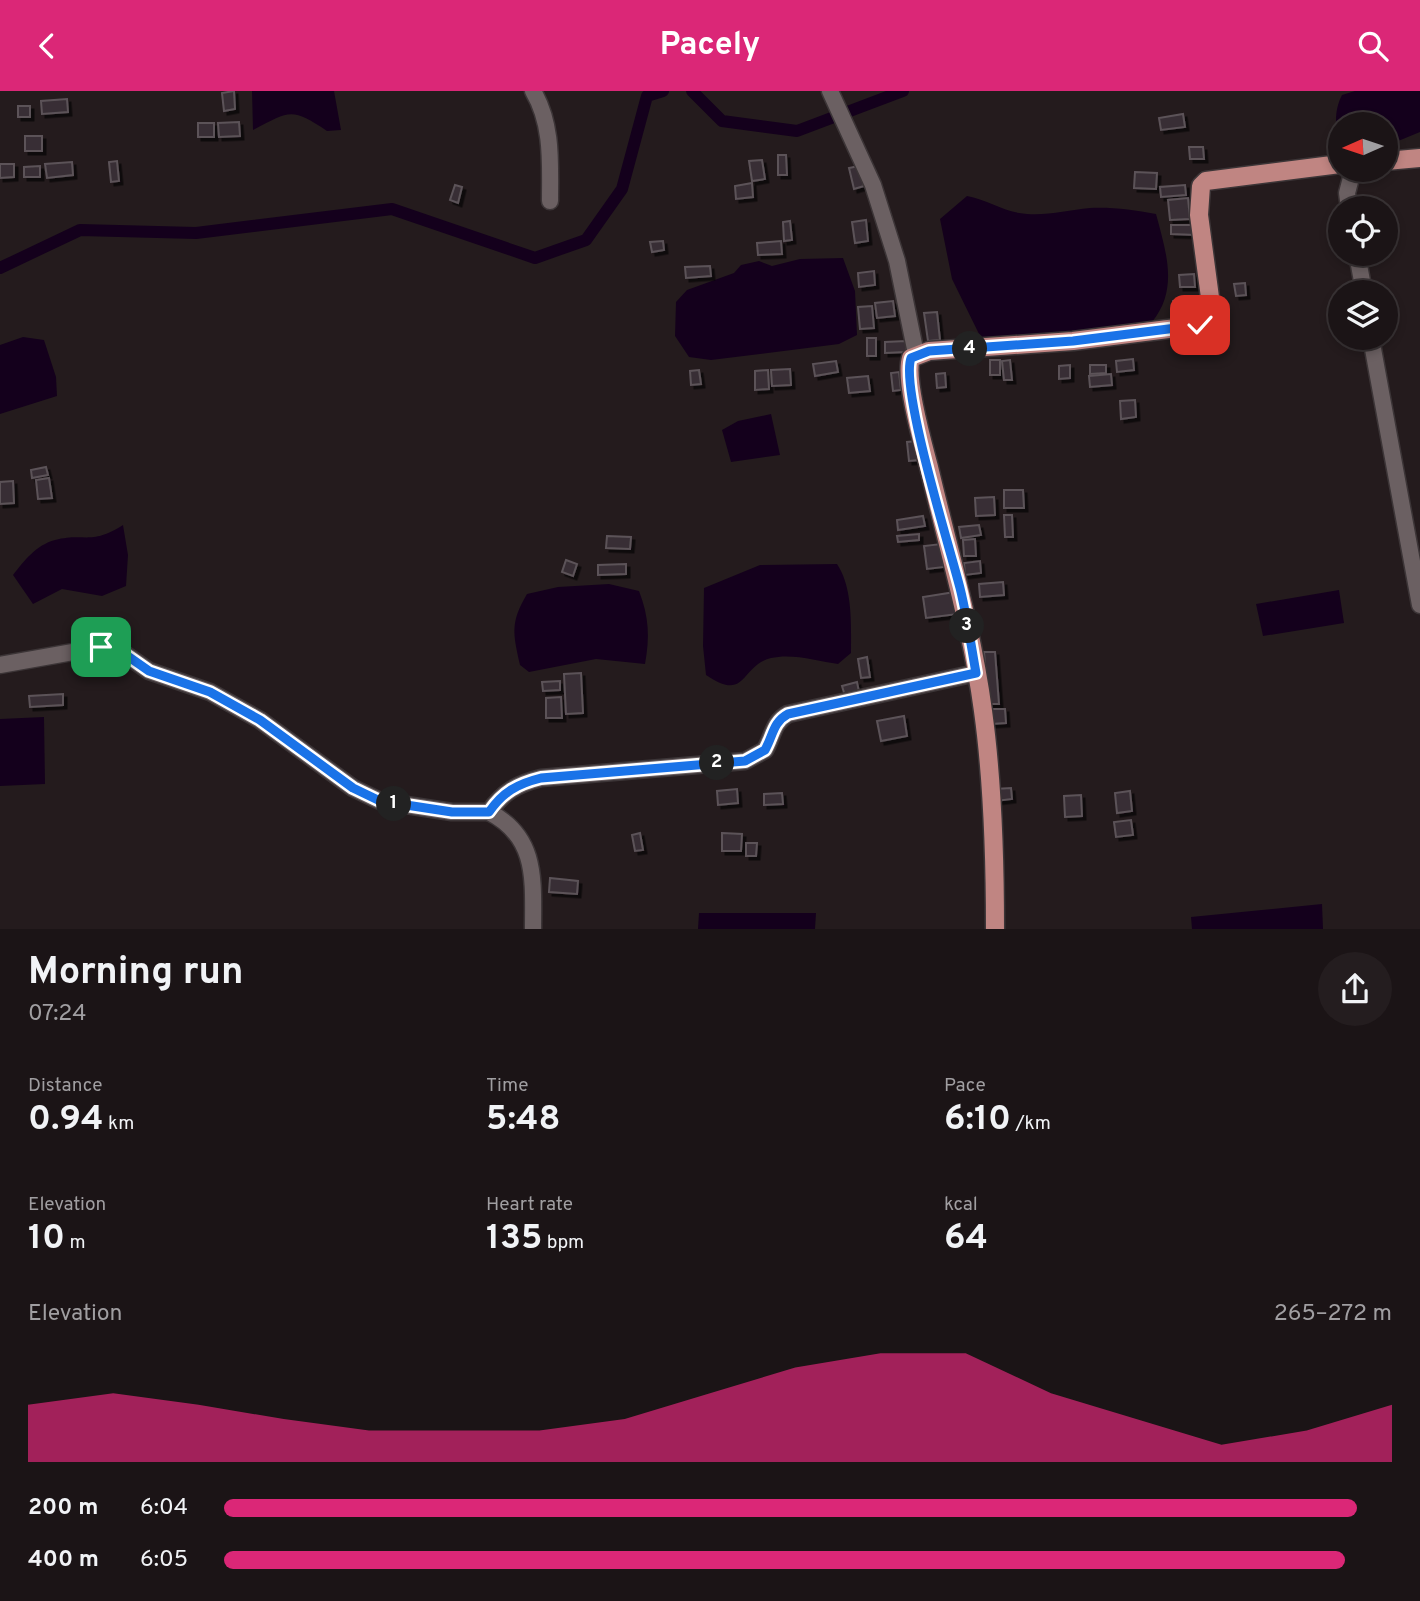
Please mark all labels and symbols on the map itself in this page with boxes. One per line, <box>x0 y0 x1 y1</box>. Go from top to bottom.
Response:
north arrow <box>1328 112 1398 182</box>
pin <box>1170 295 1230 355</box>
pin: 4 <box>953 331 988 367</box>
pin: 3 <box>950 609 984 643</box>
pin <box>71 617 131 677</box>
pin: 2 <box>700 745 734 781</box>
pin: 1 <box>376 787 412 821</box>

